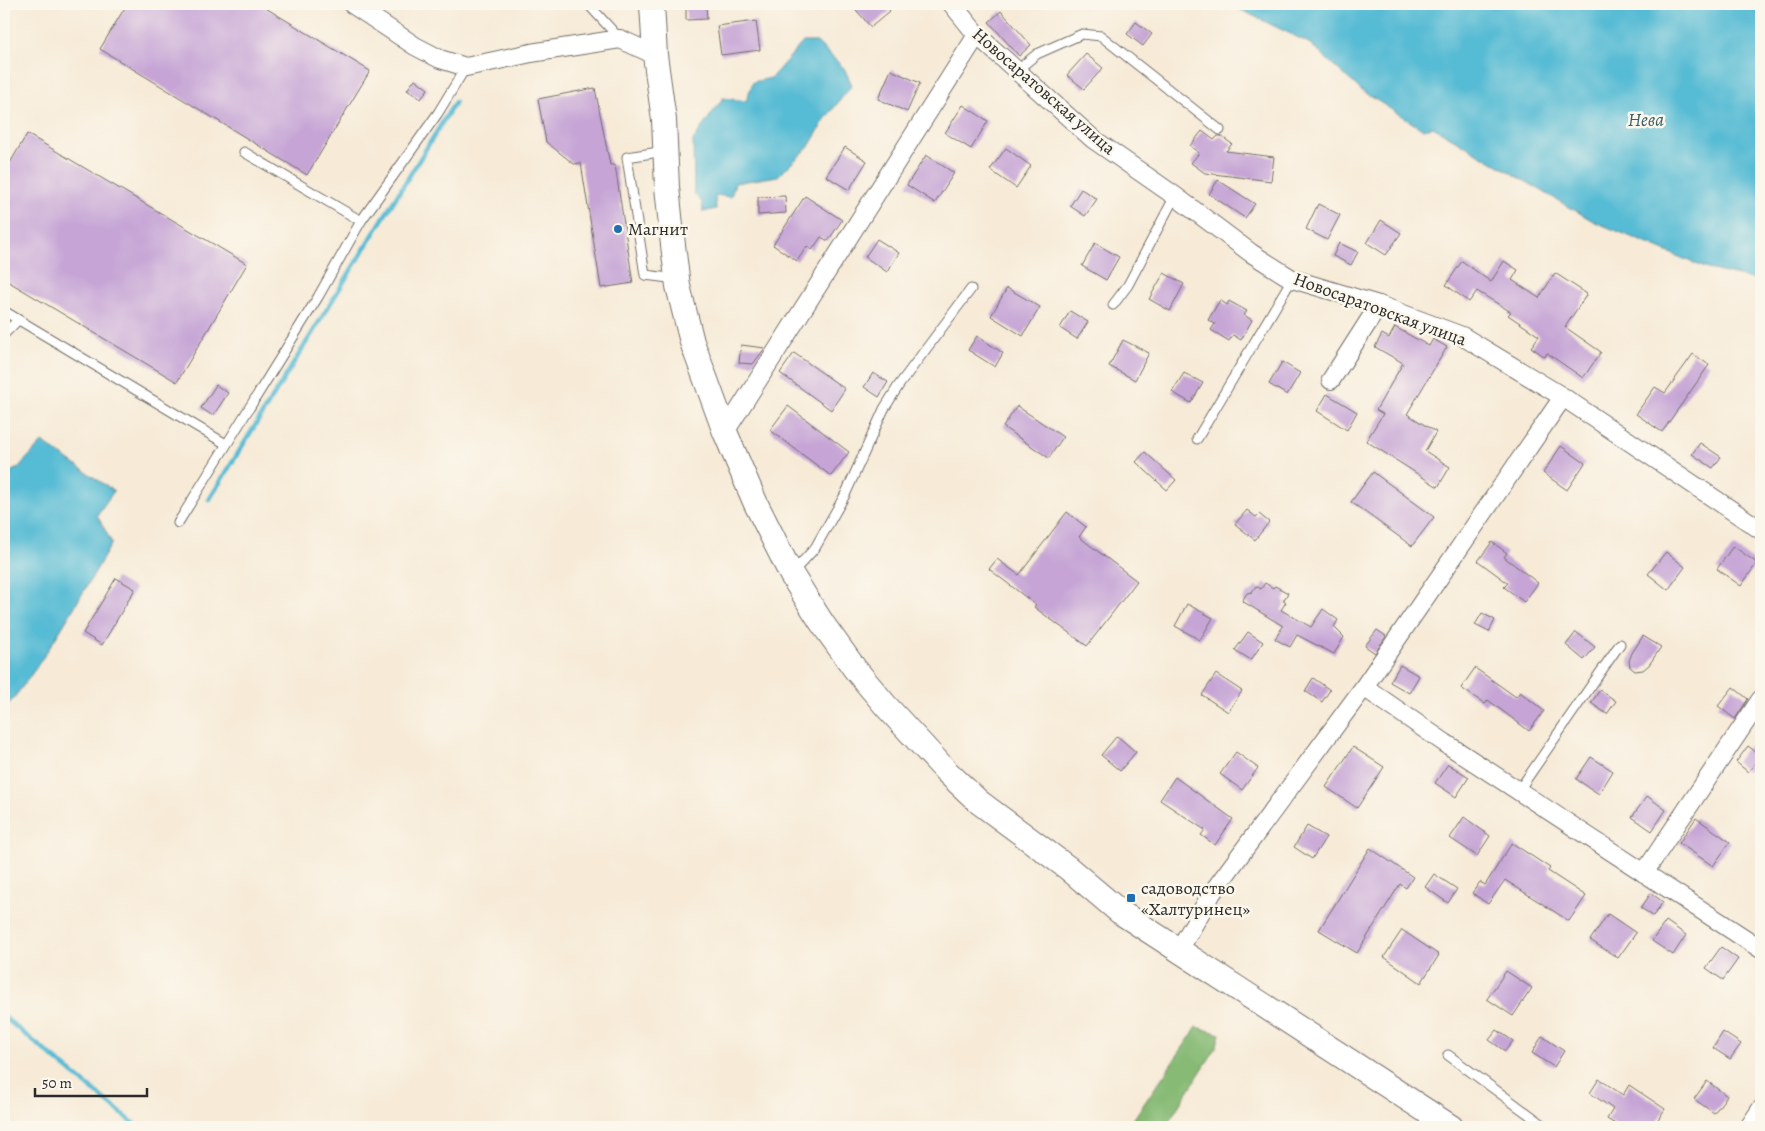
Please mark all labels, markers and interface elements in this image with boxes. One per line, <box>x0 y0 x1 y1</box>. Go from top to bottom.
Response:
street label: Новосаратовская улица <box>967 22 1121 160</box>
water label: Нева <box>1628 107 1664 133</box>
place label: Магнит <box>628 217 688 241</box>
marker: Магнит <box>612 223 624 235</box>
street label: Новосаратовская улица <box>1290 266 1471 352</box>
place label: садоводство «Халтуринец» <box>1141 876 1250 921</box>
marker: садоводство «Халтуринец» <box>1125 892 1137 904</box>
scale bar <box>35 1066 148 1098</box>
text: 50 m <box>42 1073 72 1093</box>

